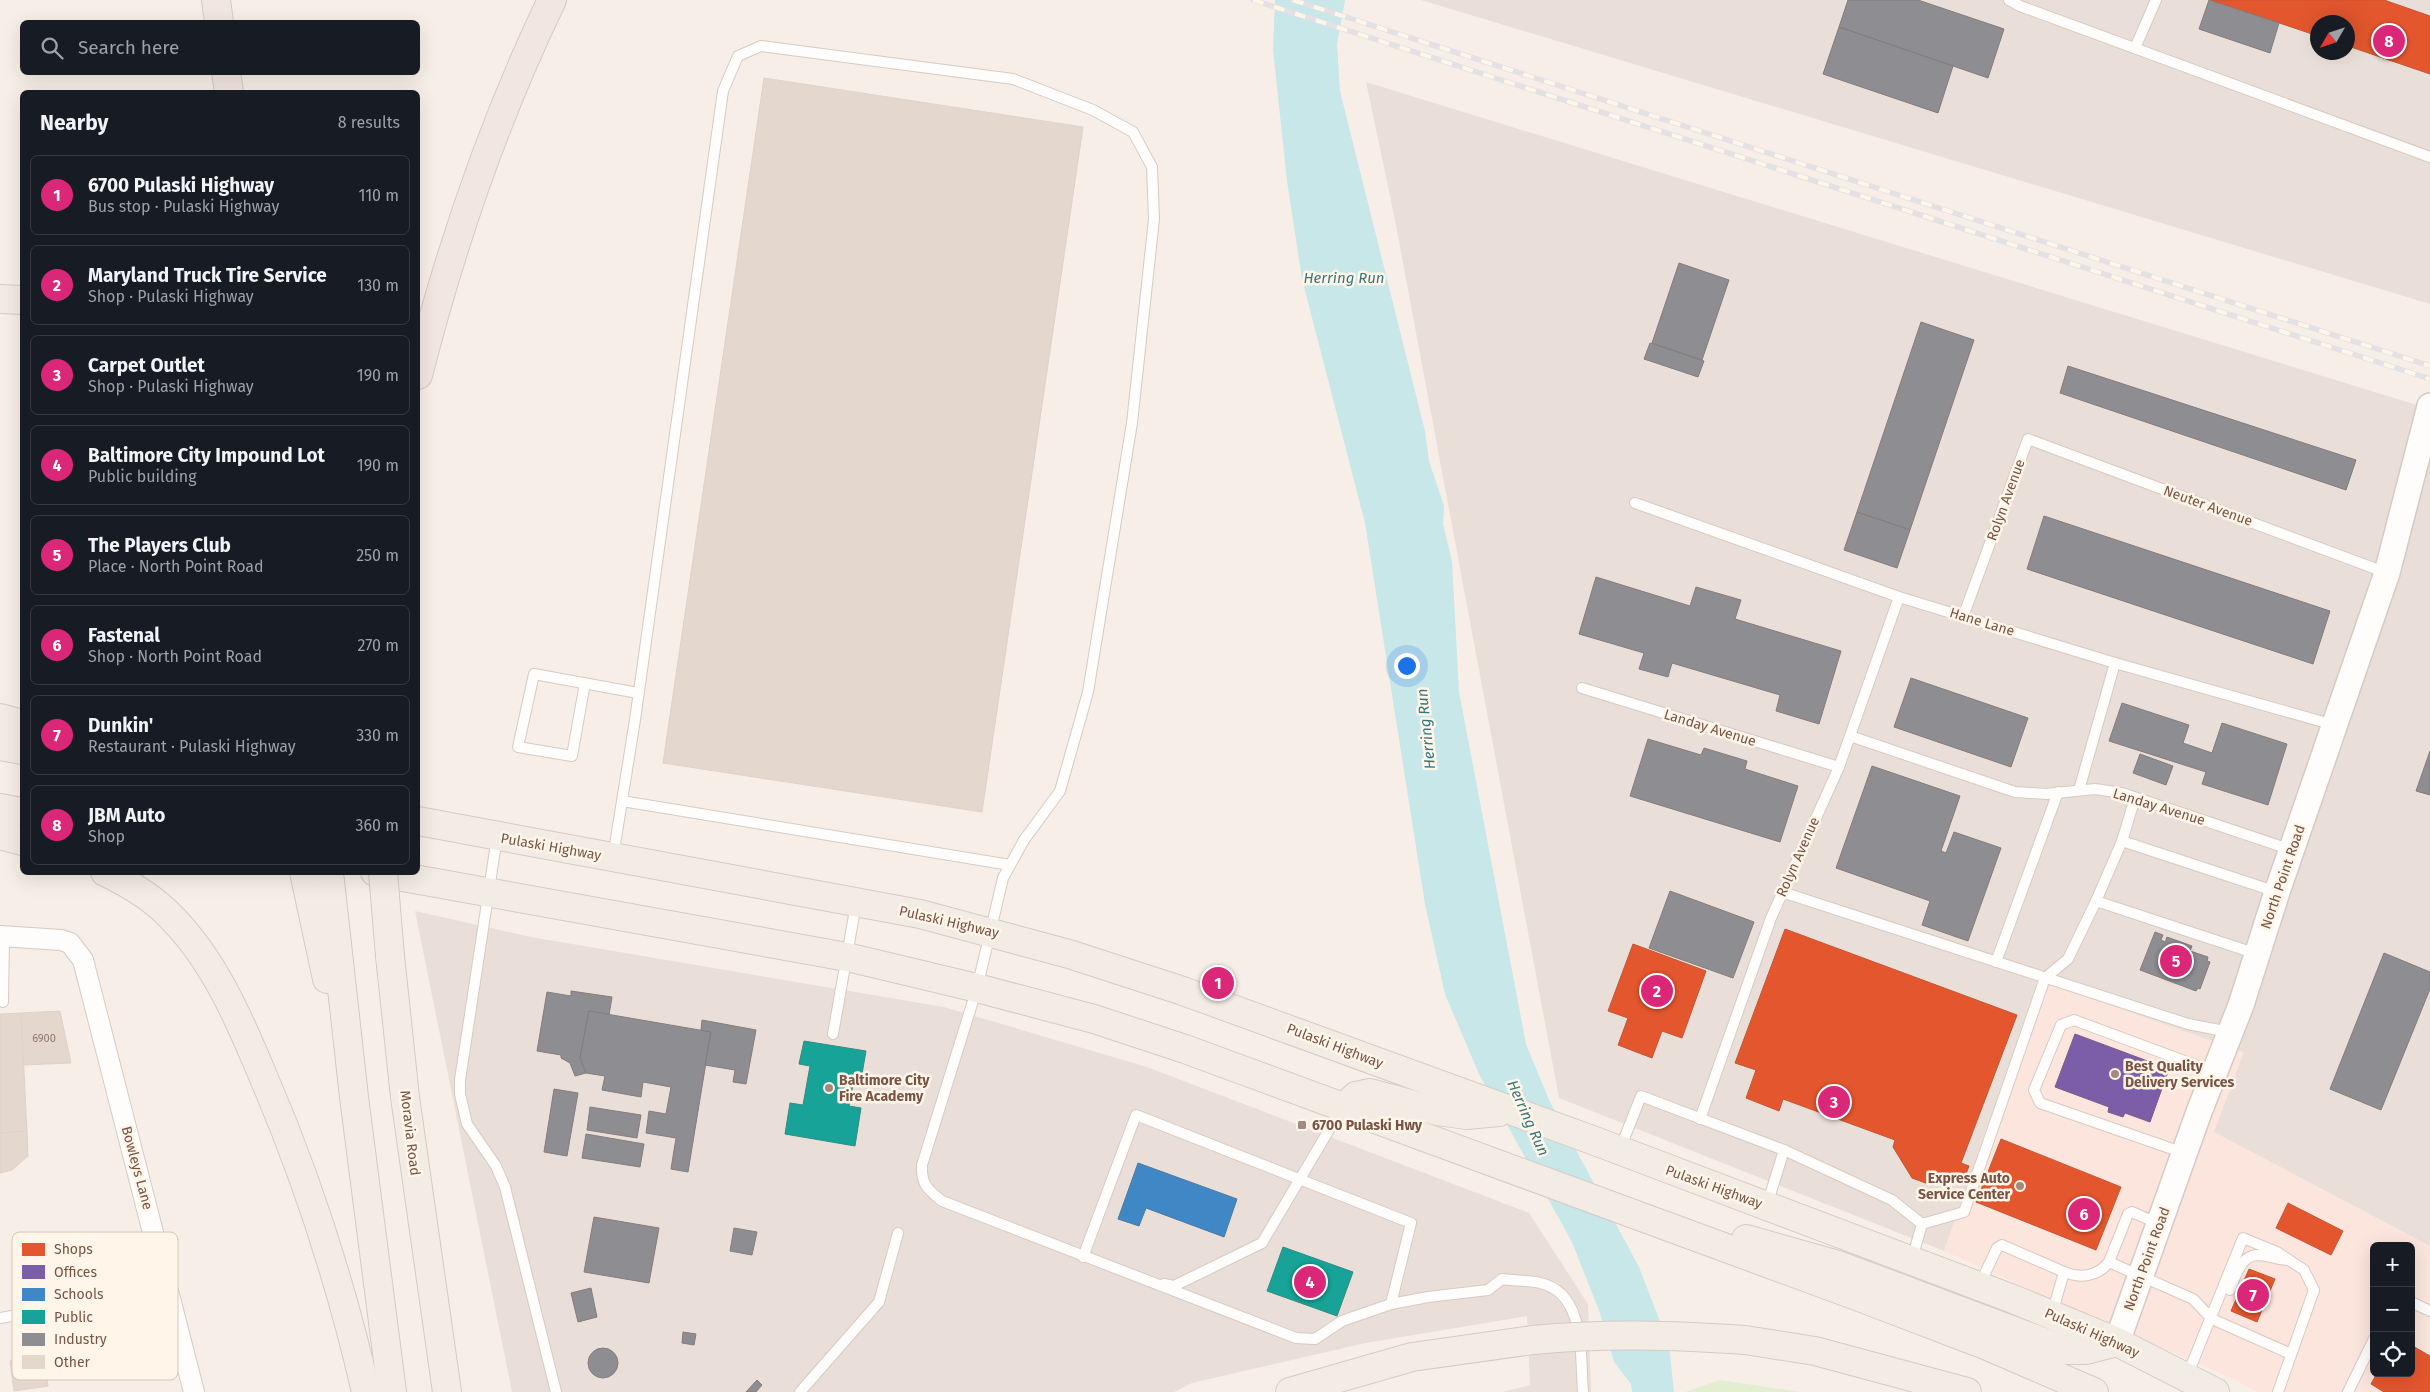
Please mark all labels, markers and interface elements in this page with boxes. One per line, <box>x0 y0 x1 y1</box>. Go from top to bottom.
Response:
north arrow <box>2310 15 2355 60</box>
search box <box>20 20 420 75</box>
pin: 8 <box>2373 22 2405 60</box>
icon: search <box>38 34 66 62</box>
text: Search here <box>78 36 179 59</box>
text: Nearby <box>40 110 108 136</box>
text: 8 results <box>338 113 400 132</box>
text: 6700 Pulaski Highway <box>88 174 274 197</box>
text: 1 <box>53 186 61 205</box>
text: 110 m <box>358 186 399 205</box>
text: Bus stop · Pulaski Highway <box>88 197 279 216</box>
text: Maryland Truck Tire Service <box>88 264 327 287</box>
water label: Herring Run <box>1303 269 1385 287</box>
text: 2 <box>53 276 61 295</box>
text: 130 m <box>357 276 399 295</box>
text: Shop · Pulaski Highway <box>88 287 254 306</box>
text: Carpet Outlet <box>88 354 205 377</box>
text: 3 <box>53 366 61 385</box>
text: 190 m <box>357 366 399 385</box>
text: Shop · Pulaski Highway <box>88 377 254 396</box>
text: Baltimore City Impound Lot <box>88 444 325 467</box>
text: 4 <box>52 456 62 475</box>
text: 190 m <box>357 456 399 475</box>
street label: Rolyn Avenue <box>1983 457 2029 543</box>
text: Public building <box>88 467 196 486</box>
street label: Neuter Avenue <box>2161 482 2255 530</box>
text: The Players Club <box>88 534 231 557</box>
text: 5 <box>53 546 61 565</box>
text: 250 m <box>356 546 399 565</box>
text: Place · North Point Road <box>88 557 264 576</box>
street label: Hane Lane <box>1947 604 2017 640</box>
text: Fastenal <box>88 624 160 647</box>
text: 6 <box>52 636 62 655</box>
text: 270 m <box>357 636 399 655</box>
text: Shop · North Point Road <box>88 647 262 666</box>
your location <box>1394 653 1420 679</box>
water label: Herring Run <box>1413 688 1439 770</box>
street label: Landay Avenue <box>1662 706 1758 750</box>
text: Dunkin' <box>88 714 153 737</box>
text: 7 <box>53 726 61 745</box>
text: 330 m <box>356 726 399 745</box>
text: Restaurant · Pulaski Highway <box>88 737 296 756</box>
street label: Landay Avenue <box>2111 785 2207 829</box>
text: JBM Auto <box>88 804 165 827</box>
street label: Rolyn Avenue <box>1773 814 1823 900</box>
text: 8 <box>52 816 62 835</box>
text: 360 m <box>356 816 399 835</box>
street label: North Point Road <box>2257 823 2309 931</box>
text: Shop <box>88 827 125 846</box>
street label: Pulaski Highway <box>499 830 603 864</box>
street label: Pulaski Highway <box>897 902 1001 942</box>
pin: 5 <box>2160 942 2192 980</box>
pin: 1 <box>1202 964 1234 1002</box>
pin: 2 <box>1641 972 1673 1010</box>
street label: Pulaski Highway <box>1284 1020 1386 1072</box>
house number: 6900 <box>32 1032 56 1045</box>
place label: Best Quality Delivery Services <box>2125 1058 2235 1091</box>
marker: Best Quality Delivery Services <box>2109 1068 2121 1080</box>
place label: Baltimore City Fire Academy <box>839 1072 930 1105</box>
water label: Herring Run <box>1503 1077 1553 1159</box>
marker: Baltimore City Fire Academy <box>823 1082 835 1094</box>
pin: 3 <box>1818 1083 1850 1121</box>
street label: Moravia Road <box>396 1089 424 1177</box>
place label: 6700 Pulaski Hwy <box>1312 1117 1423 1134</box>
marker: 6700 Pulaski Hwy <box>1296 1119 1308 1131</box>
street label: Bowleys Lane <box>118 1124 156 1212</box>
street label: Pulaski Highway <box>1663 1162 1765 1212</box>
place label: Express Auto Service Center <box>1918 1170 2010 1203</box>
marker: Express Auto Service Center <box>2014 1180 2026 1192</box>
pin: 6 <box>2068 1195 2100 1233</box>
street label: North Point Road <box>2120 1205 2174 1313</box>
legend <box>12 1232 178 1380</box>
text: Shops <box>54 1241 93 1258</box>
map controls <box>2370 1242 2415 1377</box>
button: + <box>2370 1242 2415 1287</box>
pin: 4 <box>1294 1263 1326 1301</box>
text: Offices <box>54 1264 97 1281</box>
pin: 7 <box>2237 1276 2269 1314</box>
text: Schools <box>54 1286 104 1303</box>
button: − <box>2370 1287 2415 1332</box>
street label: Pulaski Highway <box>2042 1305 2142 1362</box>
text: Public <box>54 1309 93 1326</box>
text: Industry <box>54 1331 107 1348</box>
button: locate <box>2370 1332 2415 1377</box>
text: Other <box>54 1354 91 1371</box>

